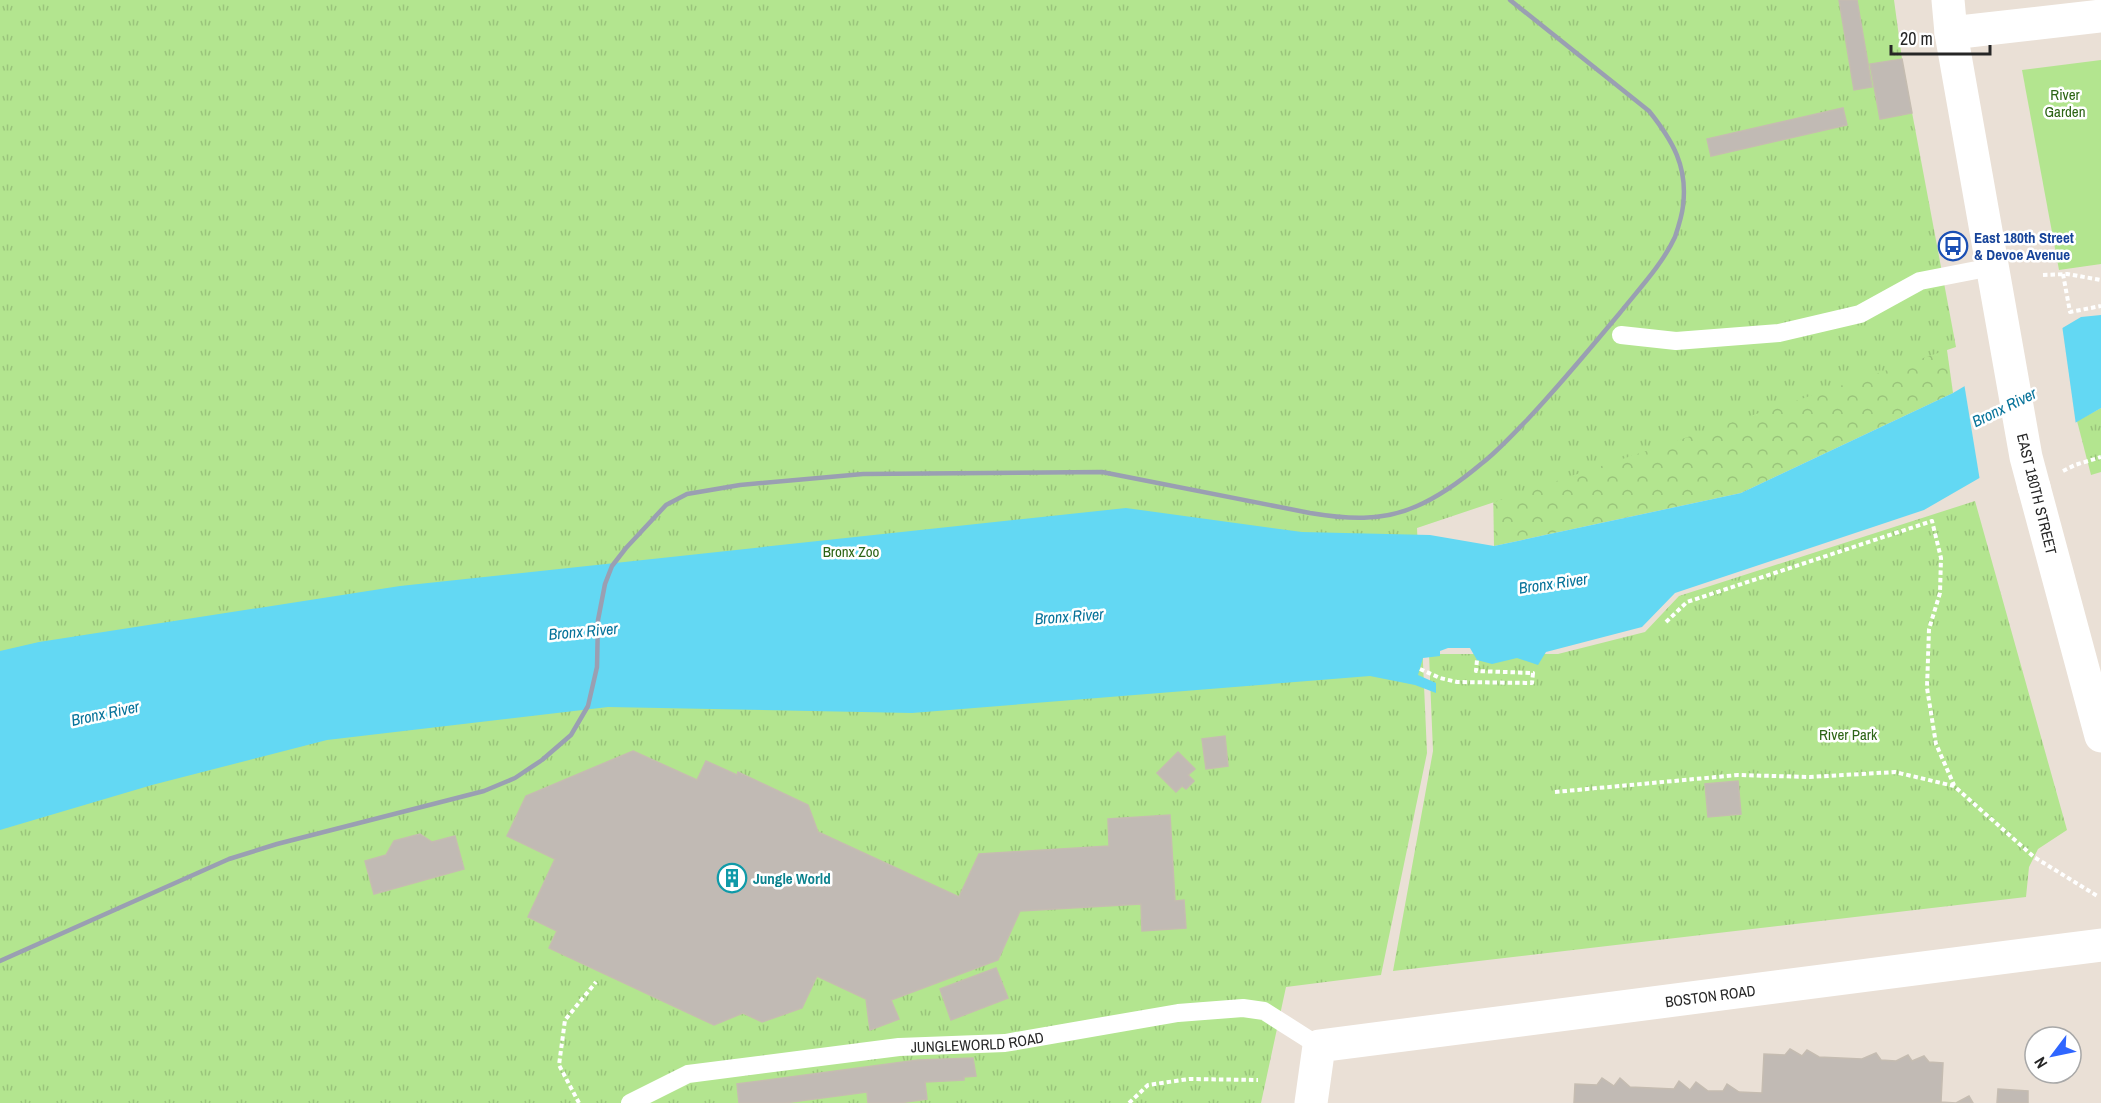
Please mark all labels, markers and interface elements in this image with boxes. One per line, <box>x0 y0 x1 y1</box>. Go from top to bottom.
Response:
scale bar <box>1891 18 1990 56</box>
text: 20 m <box>1900 26 1933 51</box>
park label: River Garden <box>2044 84 2086 122</box>
place label: East 180th Street & Devoe Avenue <box>1974 227 2074 265</box>
bus stop icon: East 180th Street & Devoe Avenue <box>1937 230 1969 262</box>
water label: Bronx River <box>1968 382 2041 432</box>
street label: EAST 180TH STREET <box>2012 431 2062 557</box>
park label: Bronx Zoo <box>823 541 880 562</box>
water label: Bronx River <box>1517 567 1589 599</box>
water label: Bronx River <box>1034 603 1105 629</box>
water label: Bronx River <box>548 617 619 645</box>
water label: Bronx River <box>69 695 142 731</box>
park label: River Park <box>1819 724 1878 745</box>
building icon: Jungle World <box>716 862 748 894</box>
place label: Jungle World <box>753 868 831 889</box>
street label: BOSTON ROAD <box>1664 979 1757 1012</box>
north arrow <box>2023 1025 2083 1085</box>
street label: JUNGLEWORLD ROAD <box>910 1026 1045 1057</box>
text: N <box>2028 1053 2052 1073</box>

